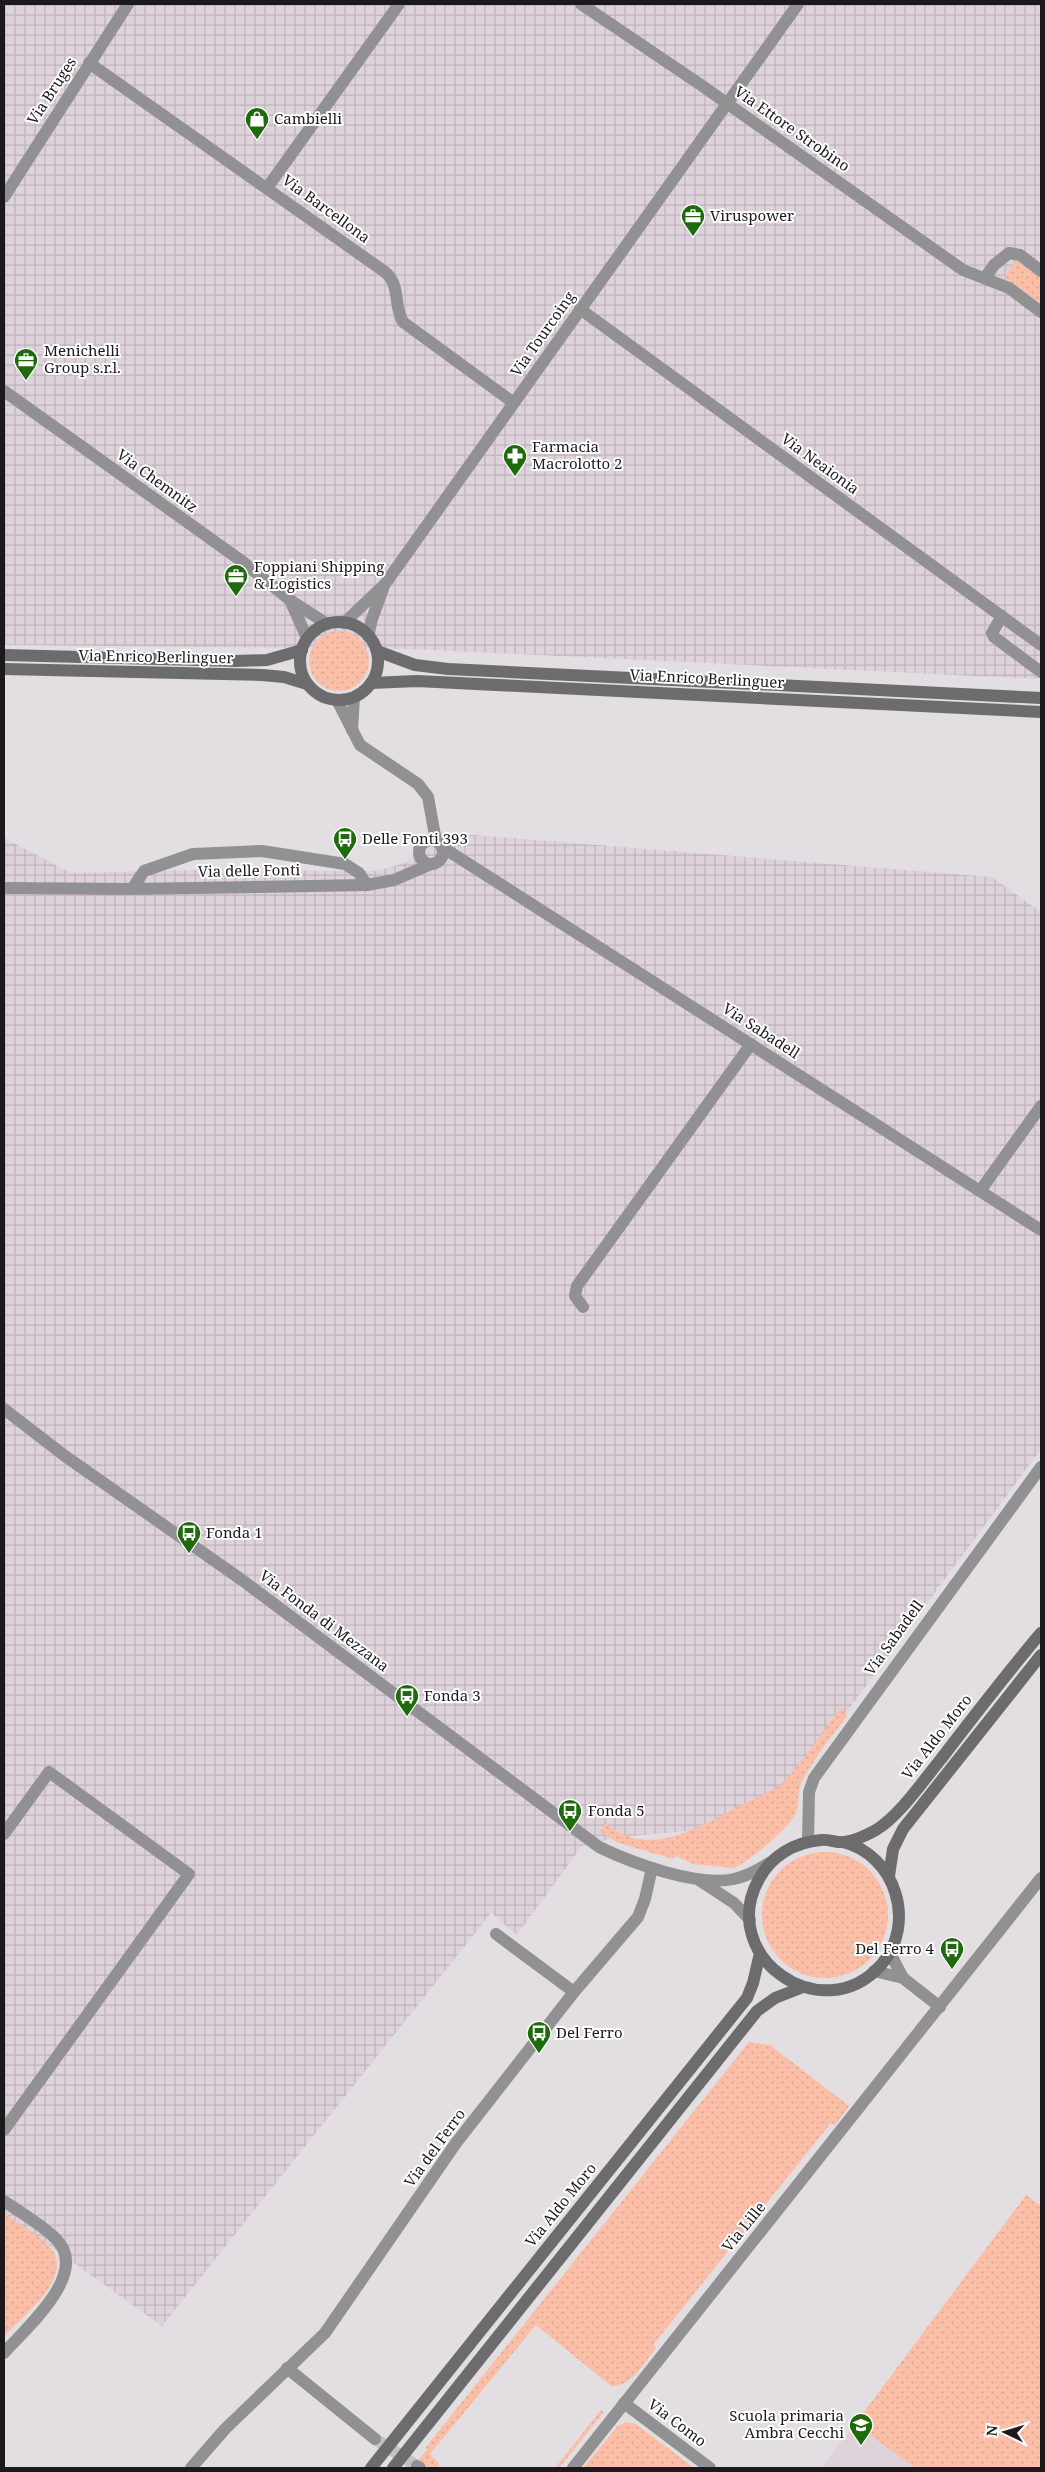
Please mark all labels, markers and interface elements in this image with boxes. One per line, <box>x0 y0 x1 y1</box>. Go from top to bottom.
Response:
street label: Via Bruges <box>22 53 81 128</box>
street label: Via Ettore Strobino <box>731 81 854 175</box>
shop icon: Cambielli <box>244 106 270 140</box>
place label: Cambielli <box>274 108 342 128</box>
street label: Via Barcellona <box>279 170 375 247</box>
office icon: Viruspower <box>680 203 706 237</box>
place label: Viruspower <box>710 205 794 225</box>
street label: Via Tourcoing <box>505 287 579 380</box>
place label: Menichelli Group s.r.l. <box>44 340 121 377</box>
office icon: Menichelli Group s.r.l. <box>13 347 39 381</box>
street label: Via Neaionia <box>778 428 864 498</box>
place label: Farmacia Macrolotto 2 <box>532 436 622 473</box>
pharmacy icon: Farmacia Macrolotto 2 <box>502 443 528 477</box>
street label: Via Chemnitz <box>113 444 202 516</box>
place label: Foppiani Shipping & Logistics <box>254 556 384 593</box>
office icon: Foppiani Shipping & Logistics <box>223 563 249 597</box>
street label: Via Enrico Berlinguer <box>78 645 234 667</box>
street label: Via Enrico Berlinguer <box>629 664 785 692</box>
bus stop icon: Delle Fonti 393 <box>332 826 358 860</box>
place label: Delle Fonti 393 <box>362 828 468 848</box>
street label: Via delle Fonti <box>198 859 301 881</box>
street label: Via Sabadell <box>719 998 804 1063</box>
bus stop icon: Fonda 1 <box>176 1520 202 1554</box>
place label: Fonda 1 <box>206 1522 263 1542</box>
street label: Via Fonda di Mezzana <box>256 1565 393 1676</box>
street label: Via Sabadell <box>859 1596 927 1679</box>
bus stop icon: Fonda 3 <box>394 1683 420 1717</box>
place label: Fonda 3 <box>424 1685 481 1705</box>
street label: Via Aldo Moro <box>897 1690 976 1783</box>
bus stop icon: Fonda 5 <box>557 1798 583 1832</box>
place label: Fonda 5 <box>588 1800 645 1820</box>
bus stop icon: Del Ferro 4 <box>939 1936 965 1970</box>
place label: Del Ferro 4 <box>855 1938 935 1958</box>
bus stop icon: Del Ferro <box>526 2020 552 2054</box>
place label: Del Ferro <box>556 2022 623 2042</box>
street label: Via del Ferro <box>399 2104 469 2191</box>
street label: Via Aldo Moro <box>520 2158 600 2251</box>
street label: Via Lille <box>717 2197 769 2255</box>
street label: Via Como <box>644 2394 711 2451</box>
place label: Scuola primaria Ambra Cecchi <box>729 2405 844 2442</box>
north arrow <box>980 2407 1030 2457</box>
school or university icon: Scuola primaria Ambra Cecchi <box>848 2412 874 2446</box>
text: N <box>982 2424 1001 2437</box>

